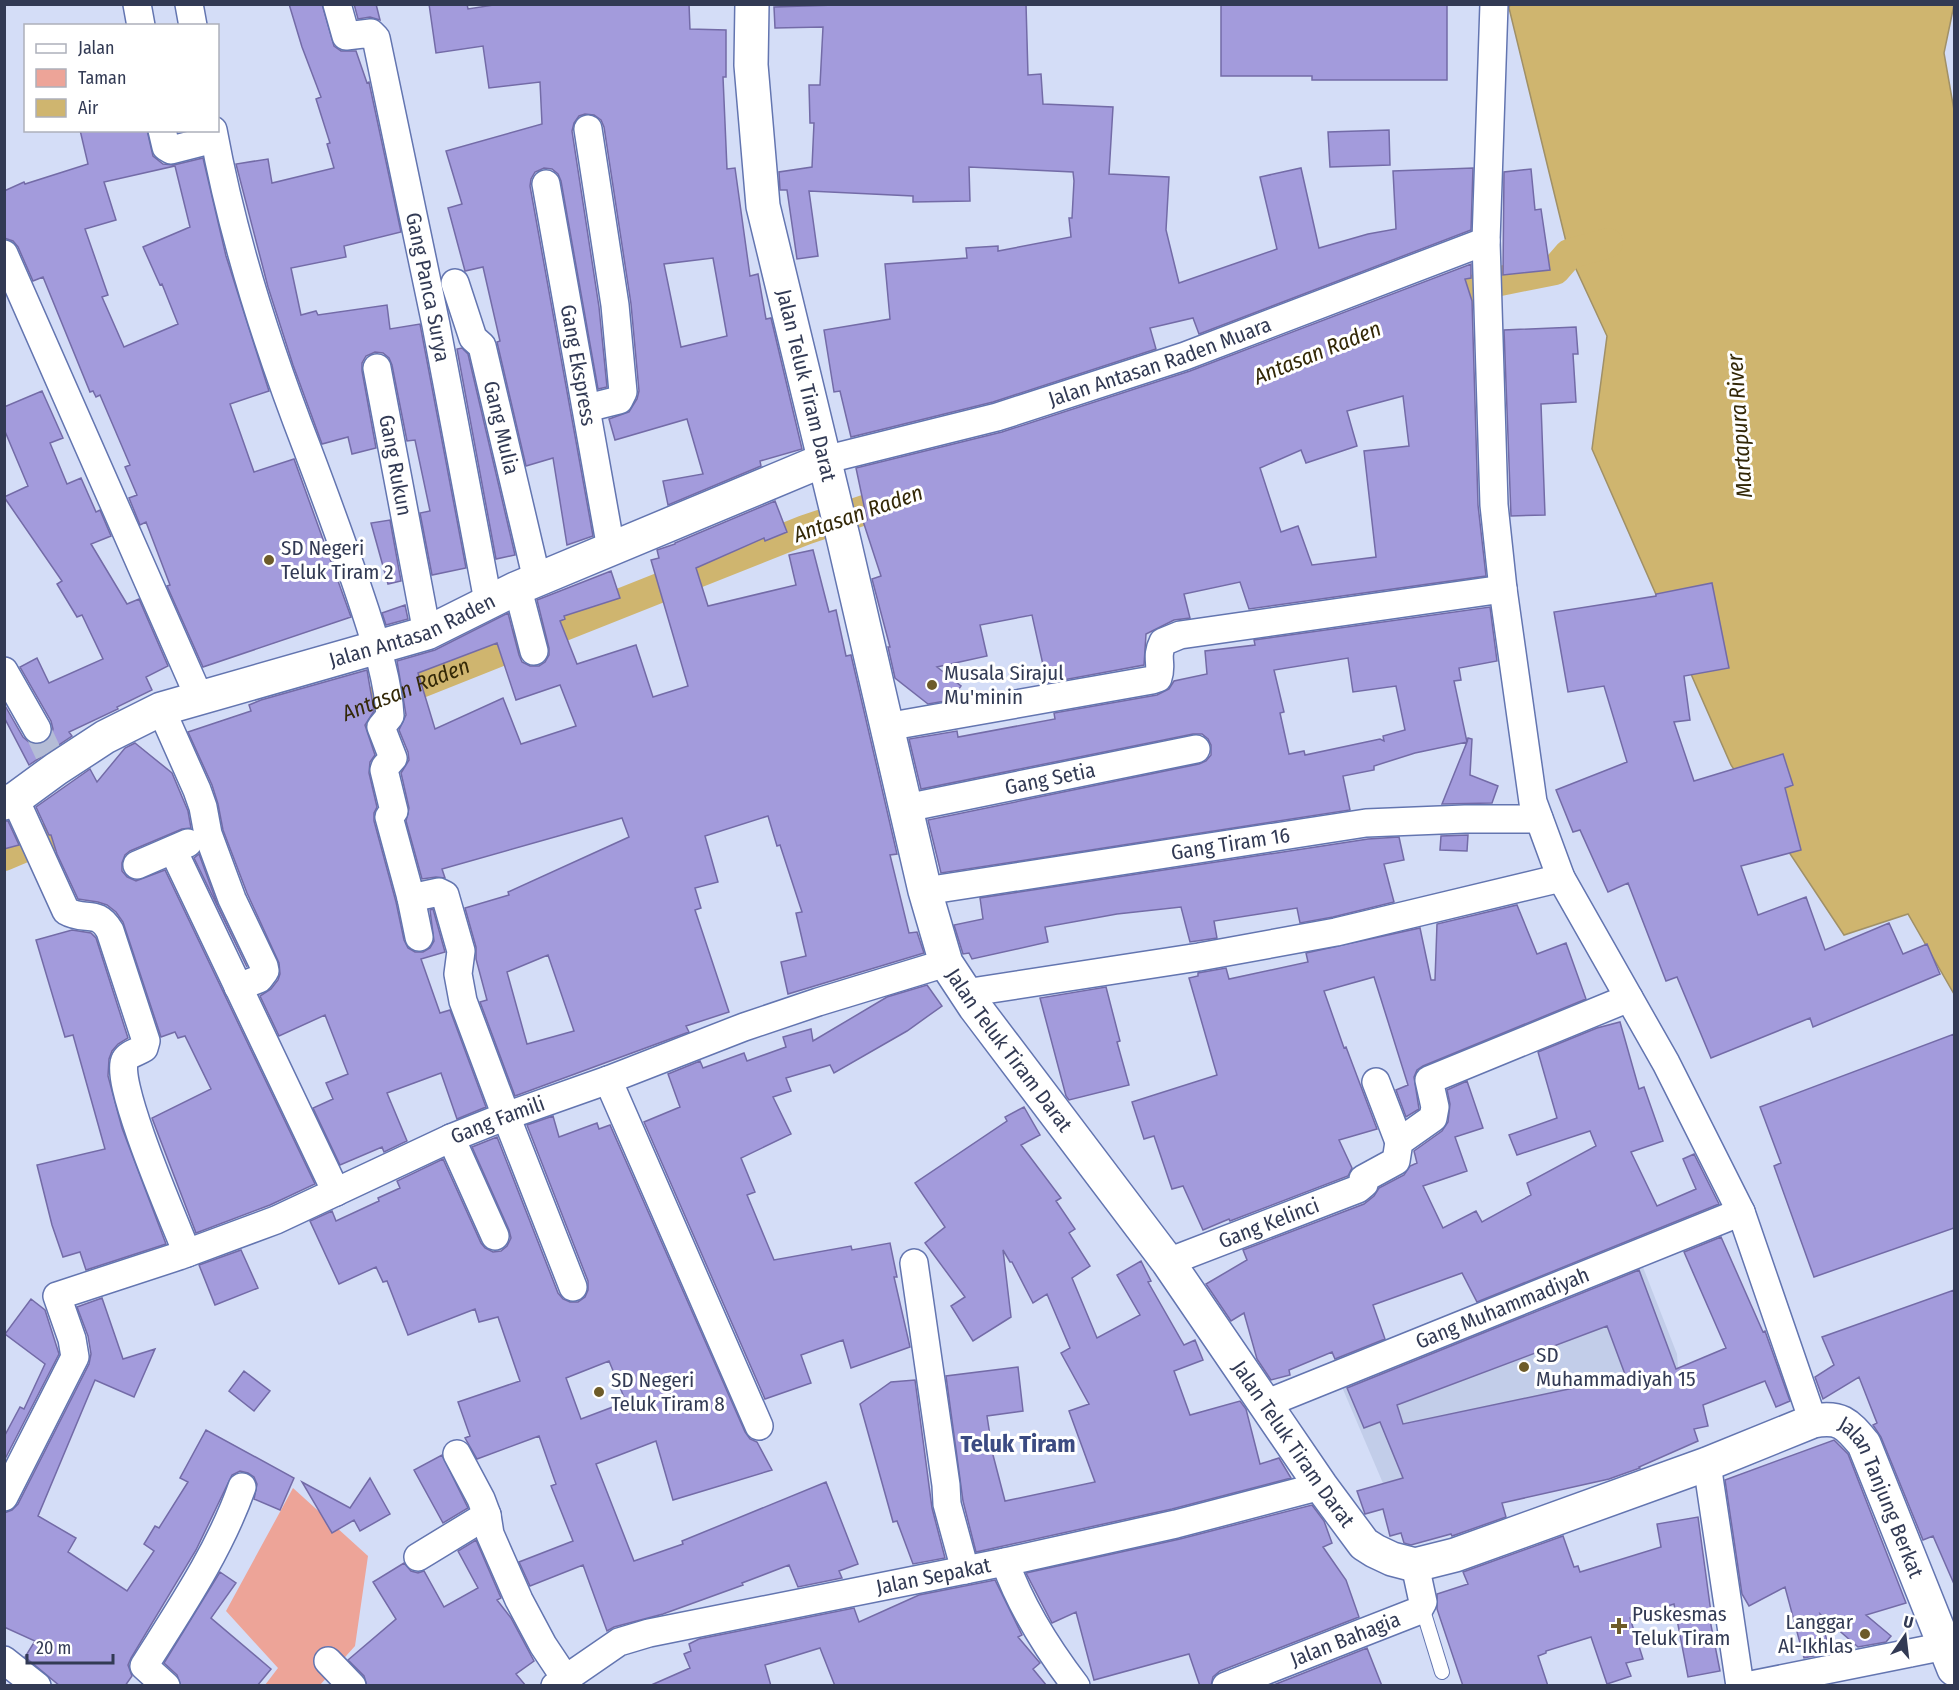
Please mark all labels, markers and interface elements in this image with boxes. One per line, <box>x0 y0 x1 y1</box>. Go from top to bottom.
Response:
legend <box>24 24 219 132</box>
text: Jalan <box>78 37 115 59</box>
text: Taman <box>78 67 126 89</box>
text: Air <box>78 97 99 119</box>
street label: Gang Panca Surya <box>400 210 456 364</box>
street label: Jalan Teluk Tiram Darat <box>771 286 842 484</box>
street label: Gang Ekspress <box>555 302 602 428</box>
street label: Jalan Antasan Raden Muara <box>1045 311 1275 412</box>
water label: Antasan Raden <box>1249 315 1385 391</box>
water label: Martapura River <box>1721 352 1758 499</box>
street label: Gang Mulia <box>478 378 525 477</box>
street label: Gang Rukun <box>373 413 418 518</box>
water label: Antasan Raden <box>789 479 926 549</box>
place label: SD Negeri Teluk Tiram 2 <box>281 535 394 585</box>
marker: SD Negeri Teluk Tiram 2 <box>262 553 276 567</box>
street label: Jalan Antasan Raden <box>326 588 500 673</box>
water label: Antasan Raden <box>337 652 474 727</box>
place label: Musala Sirajul Mu'minin <box>944 660 1064 710</box>
marker: Musala Sirajul Mu'minin <box>925 678 939 692</box>
street label: Gang Setia <box>1003 757 1097 801</box>
street label: Gang Tiram 16 <box>1169 822 1292 866</box>
street label: Jalan Teluk Tiram Darat <box>940 963 1078 1137</box>
street label: Gang Famili <box>447 1090 548 1150</box>
street label: Gang Kelinci <box>1215 1192 1323 1254</box>
street label: Gang Muhammadiyah <box>1412 1262 1593 1355</box>
place label: SD Muhammadiyah 15 <box>1536 1342 1696 1392</box>
street label: Jalan Teluk Tiram Darat <box>1226 1356 1360 1533</box>
marker: SD Muhammadiyah 15 <box>1517 1360 1531 1374</box>
place label: SD Negeri Teluk Tiram 8 <box>611 1367 725 1417</box>
marker: SD Negeri Teluk Tiram 8 <box>592 1385 606 1399</box>
street label: Jalan Tanjung Berkat <box>1834 1410 1929 1582</box>
district label: Teluk Tiram <box>960 1430 1076 1458</box>
street label: Jalan Sepakat <box>874 1552 993 1600</box>
place label: Puskesmas Teluk Tiram <box>1632 1601 1730 1651</box>
street label: Jalan Bahagia <box>1286 1606 1404 1673</box>
north arrow <box>1875 1606 1935 1666</box>
place label: Langgar Al-Ikhlas <box>1778 1609 1854 1659</box>
text: U <box>1902 1612 1915 1632</box>
marker: Puskesmas Teluk Tiram <box>1610 1617 1628 1635</box>
scale bar <box>27 1627 112 1665</box>
marker: Langgar Al-Ikhlas <box>1858 1627 1872 1641</box>
text: 20 m <box>36 1637 71 1659</box>

